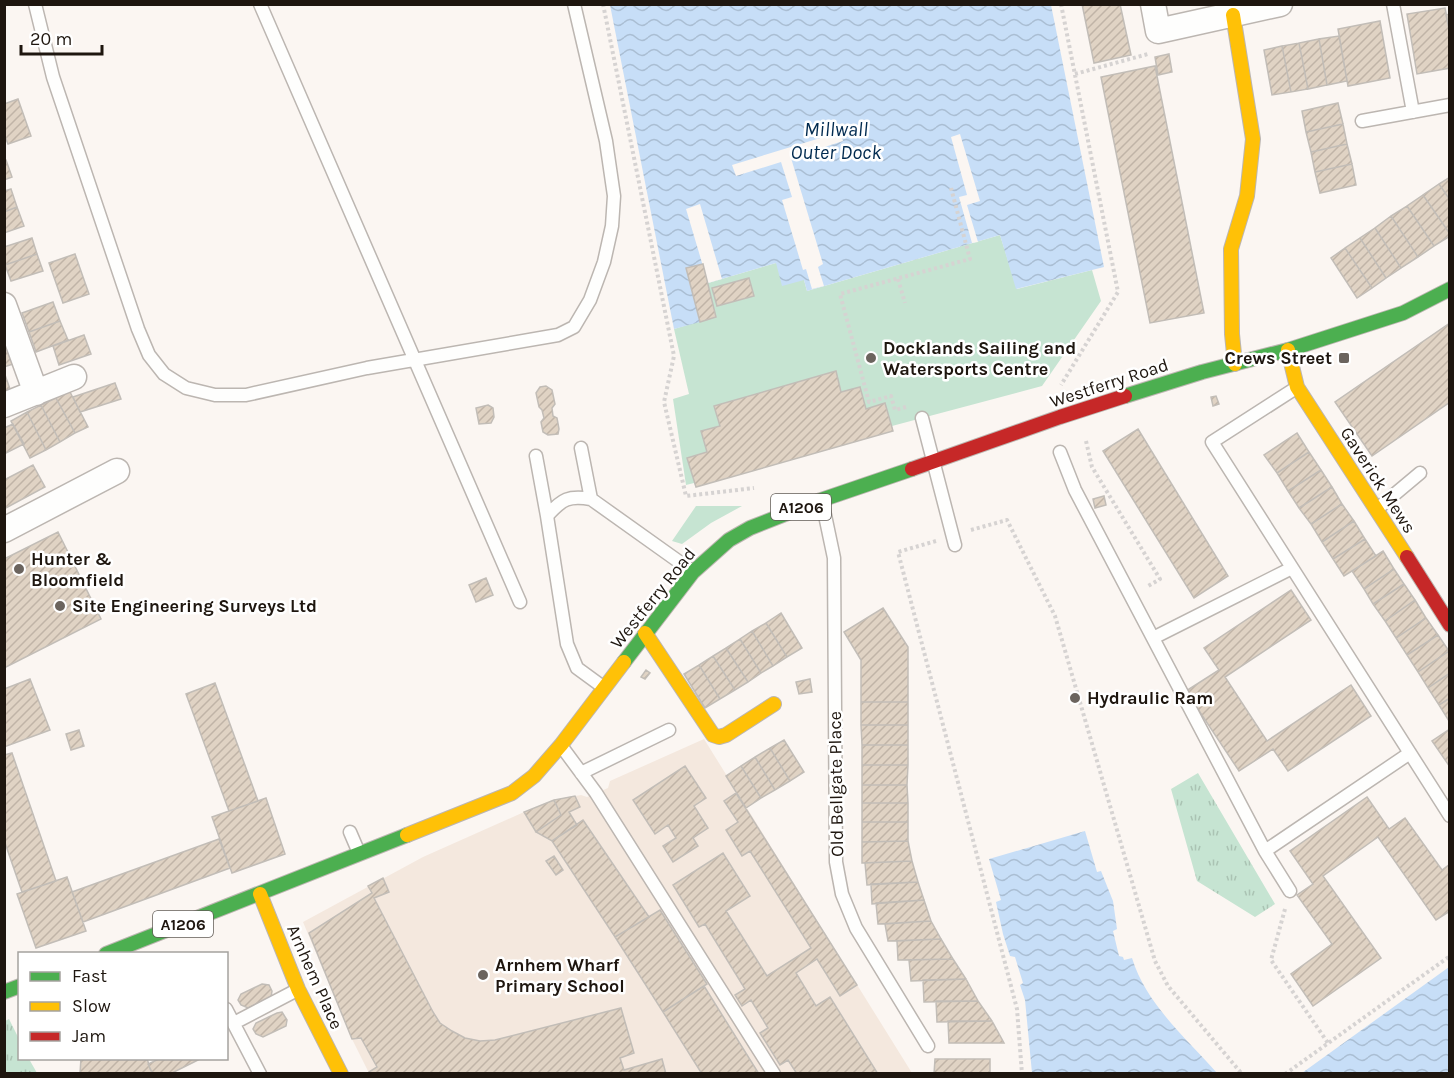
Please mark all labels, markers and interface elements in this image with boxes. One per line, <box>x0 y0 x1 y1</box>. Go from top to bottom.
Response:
scale bar <box>21 18 102 56</box>
text: 20 m <box>30 28 72 50</box>
water label: Millwall Outer Dock <box>791 118 882 164</box>
place label: Docklands Sailing and Watersports Centre <box>883 337 1076 380</box>
place label: Crews Street <box>1224 347 1332 369</box>
marker: Docklands Sailing and Watersports Centre <box>864 351 878 365</box>
marker: Crews Street <box>1337 351 1351 365</box>
street label: Westferry Road <box>1047 353 1171 413</box>
street label: Gaverick Mews <box>1335 423 1421 537</box>
road number: A1206 <box>771 494 831 520</box>
street label: Westferry Road <box>606 543 700 653</box>
place label: Hunter & Bloomfield <box>31 548 124 591</box>
marker: Hunter & Bloomfield <box>12 562 26 576</box>
place label: Site Engineering Surveys Ltd <box>72 595 317 617</box>
marker: Site Engineering Surveys Ltd <box>53 599 67 613</box>
place label: Hydraulic Ram <box>1087 687 1213 709</box>
marker: Hydraulic Ram <box>1068 691 1082 705</box>
street label: Old Bellgate Place <box>824 711 848 857</box>
road number: A1206 <box>153 911 213 937</box>
street label: Arnhem Place <box>282 921 348 1033</box>
legend <box>18 952 228 1060</box>
place label: Arnhem Wharf Primary School <box>495 954 625 997</box>
text: Fast <box>72 965 107 987</box>
marker: Arnhem Wharf Primary School <box>476 968 490 982</box>
text: Slow <box>72 995 111 1017</box>
text: Jam <box>72 1025 106 1047</box>

